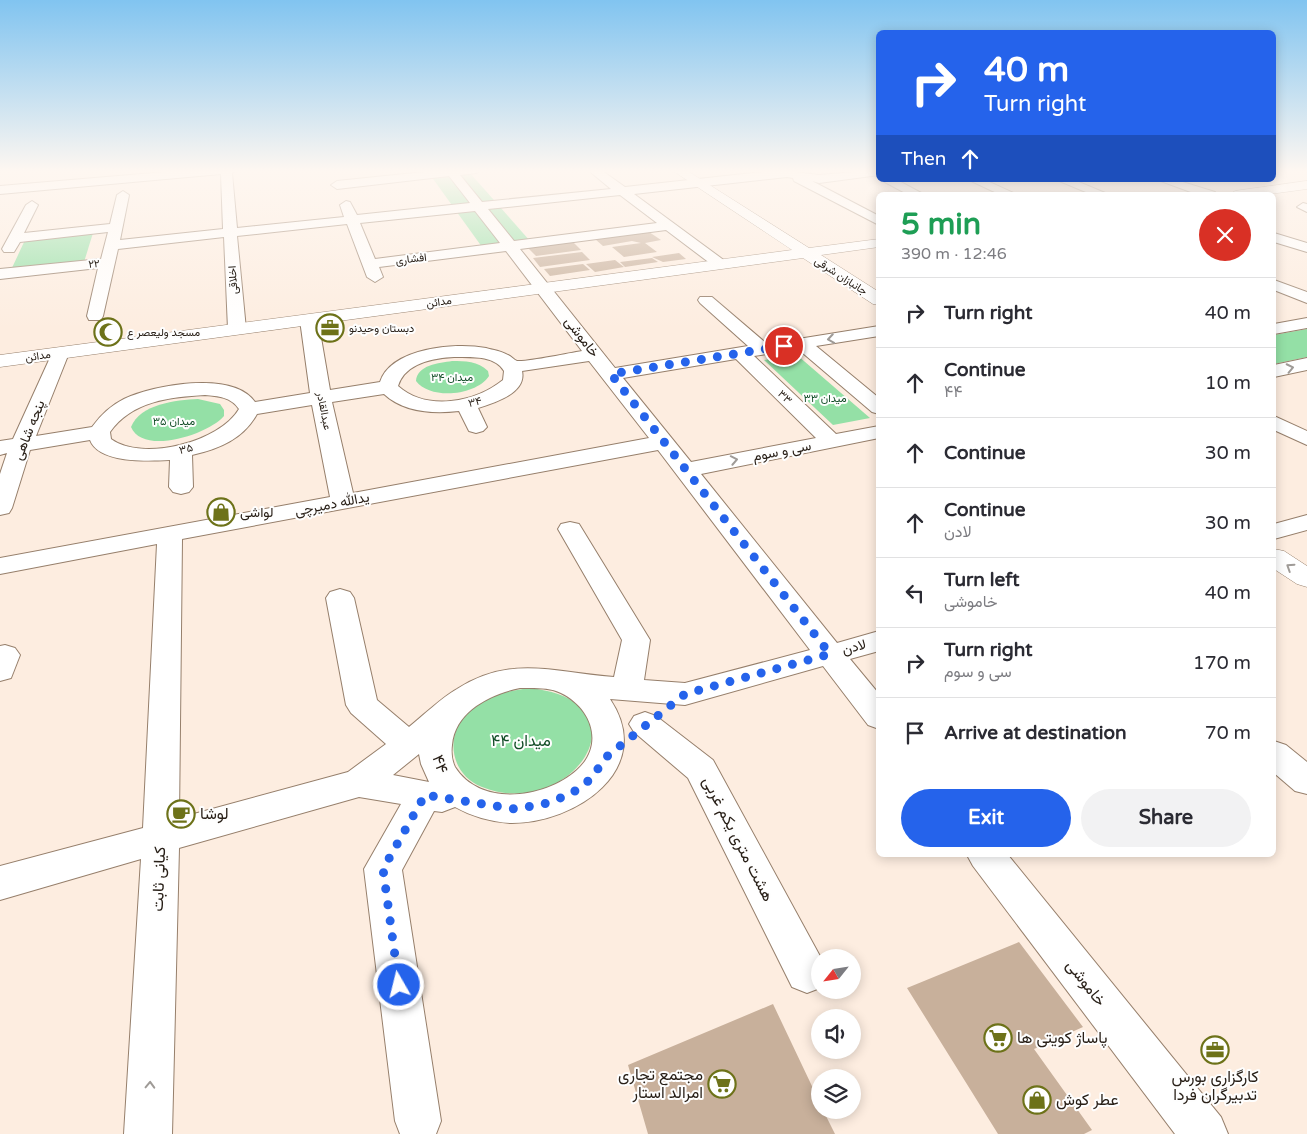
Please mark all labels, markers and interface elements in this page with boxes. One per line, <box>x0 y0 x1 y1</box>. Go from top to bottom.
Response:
text: 40 m <box>984 49 1069 91</box>
icon: right <box>901 50 966 115</box>
text: Turn right <box>984 91 1086 117</box>
icon: ahead <box>956 145 984 173</box>
text: Then <box>901 148 946 170</box>
text: 5 min <box>901 206 981 243</box>
button: close <box>1199 209 1251 261</box>
text: 390 m · 12:46 <box>901 244 1007 264</box>
street label: افشاری <box>395 251 427 267</box>
street label: جانبازان شرقی <box>812 254 870 298</box>
street label: ۲۲ <box>88 257 101 271</box>
street label: اخلاقی <box>226 265 240 295</box>
street label: مدائن <box>425 294 453 310</box>
icon: right <box>901 299 929 327</box>
text: Turn right <box>944 302 1032 324</box>
text: 40 m <box>1205 302 1251 324</box>
office icon: دبستان وحیدنو <box>315 313 345 343</box>
street label: خاموشی <box>561 313 603 361</box>
mosque icon: مسجد ولیعصر ع <box>93 317 123 347</box>
place label: دبستان وحیدنو <box>349 322 414 335</box>
pin <box>763 325 805 367</box>
place label: مسجد ولیعصر ع <box>127 326 200 340</box>
icon: arrive <box>770 332 798 360</box>
one-way arrow <box>826 333 835 343</box>
street label: مدائن <box>24 348 52 364</box>
text: Continue <box>944 359 1026 381</box>
one-way arrow <box>1286 363 1295 374</box>
icon: ahead <box>901 369 929 397</box>
park label: میدان ۳۴ <box>431 371 473 384</box>
text: 10 m <box>1205 372 1251 394</box>
text: ۴۴ <box>944 382 962 402</box>
street label: ۳۳ <box>775 387 795 407</box>
street label: عبدالقادر <box>314 390 334 431</box>
park label: میدان ۳۳ <box>803 392 847 405</box>
street label: ۳۴ <box>467 394 483 410</box>
street label: پنجه شاهی <box>9 398 50 463</box>
park label: میدان ۳۵ <box>153 415 195 428</box>
street label: سی و سوم <box>751 437 813 465</box>
icon: ahead <box>901 439 929 467</box>
street label: ۳۵ <box>178 441 194 457</box>
text: Continue <box>944 442 1026 464</box>
text: 30 m <box>1205 442 1251 464</box>
one-way arrow <box>729 456 738 466</box>
street label: یدالله دمیرچی <box>293 488 371 521</box>
shop icon: لواشی <box>206 497 236 527</box>
text: Continue <box>944 499 1026 521</box>
place label: لواشی <box>240 504 274 521</box>
icon: ahead <box>901 509 929 537</box>
text: 30 m <box>1205 512 1251 534</box>
text: لادن <box>944 522 972 542</box>
one-way arrow <box>1287 564 1296 574</box>
text: Turn left <box>944 569 1020 591</box>
icon: left <box>901 579 929 607</box>
text: 40 m <box>1205 582 1251 604</box>
text: خاموشی <box>944 592 998 612</box>
street label: لادن <box>840 636 868 658</box>
text: Turn right <box>944 639 1032 661</box>
icon: right <box>901 649 929 677</box>
text: 170 m <box>1193 652 1251 674</box>
text: سی و سوم <box>944 662 1012 682</box>
icon: arrive <box>901 719 929 747</box>
text: Arrive at destination <box>944 722 1127 744</box>
text: 70 m <box>1205 722 1251 744</box>
park label: میدان ۴۴ <box>491 731 551 751</box>
street label: ۴۴ <box>428 752 452 776</box>
street label: هشت متری یکم غربی <box>698 773 778 905</box>
button: Exit <box>901 789 1071 847</box>
button: Share <box>1081 789 1251 847</box>
cafe icon: لوشا <box>166 799 196 829</box>
place label: لوشا <box>200 804 229 824</box>
street label: کیانی ثابت <box>148 846 170 912</box>
north arrow <box>811 949 861 999</box>
map controls <box>811 949 861 1119</box>
street label: خاموشی <box>1062 956 1111 1010</box>
position arrow <box>372 958 424 1010</box>
button: sound <box>811 1009 861 1059</box>
supermarket icon: پاساژ کویتی ها <box>983 1023 1013 1053</box>
place label: پاساژ کویتی ها <box>1017 1028 1107 1049</box>
office icon: کارگزاری بورس تدبیرگران فردا <box>1200 1035 1230 1065</box>
place label: مجتمع تجاری امرالد استار <box>618 1065 703 1103</box>
place label: کارگزاری بورس تدبیرگران فردا <box>1171 1067 1259 1105</box>
supermarket icon: مجتمع تجاری امرالد استار <box>707 1069 737 1099</box>
button: layers <box>811 1069 861 1119</box>
one-way arrow <box>145 1081 156 1089</box>
shop icon: عطر کوش <box>1022 1085 1052 1115</box>
place label: عطر کوش <box>1056 1090 1119 1110</box>

